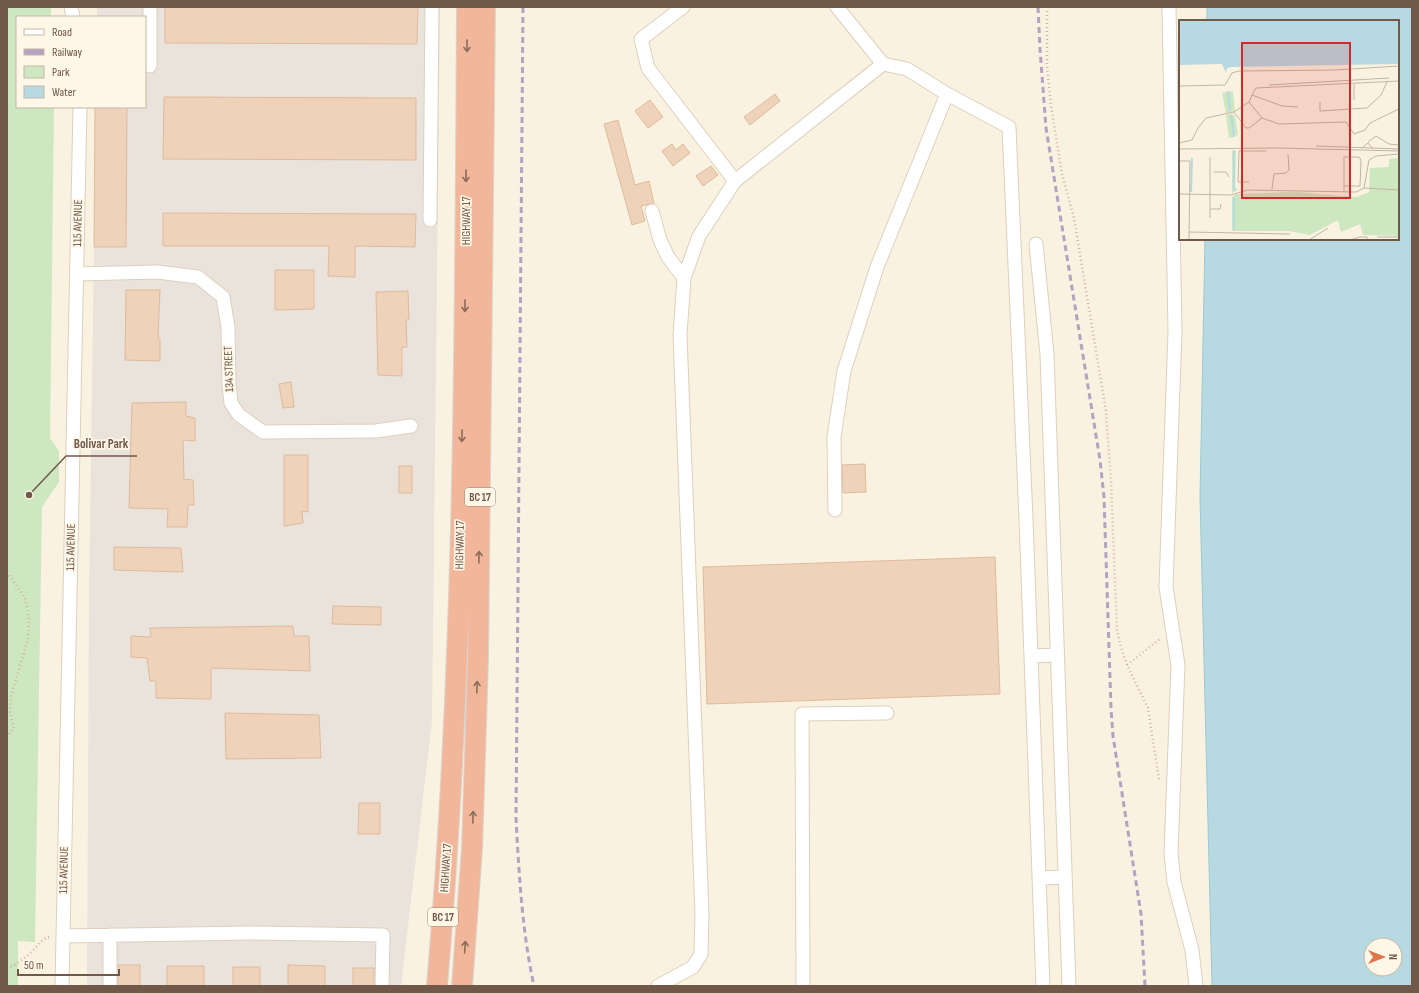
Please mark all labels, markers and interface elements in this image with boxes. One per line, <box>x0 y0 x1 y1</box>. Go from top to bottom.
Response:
legend <box>16 16 146 108</box>
inset map <box>1179 20 1399 240</box>
text: Road <box>52 25 72 40</box>
one-way arrow <box>463 39 471 52</box>
text: Railway <box>52 45 83 60</box>
text: Park <box>52 65 70 80</box>
text: Water <box>52 85 76 100</box>
one-way arrow <box>462 169 470 182</box>
street label: HIGHWAY 17 <box>459 196 474 245</box>
street label: 115 AVENUE <box>70 199 86 247</box>
one-way arrow <box>461 299 469 312</box>
street label: 134 STREET <box>221 345 237 392</box>
one-way arrow <box>458 429 466 442</box>
callout: Bolivar Park <box>66 431 137 456</box>
text: Bolivar Park <box>74 436 129 452</box>
road number: BC 17 <box>465 488 495 506</box>
street label: HIGHWAY 17 <box>452 520 468 569</box>
street label: 115 AVENUE <box>63 523 79 571</box>
one-way arrow <box>476 551 483 564</box>
one-way arrow <box>474 681 481 694</box>
one-way arrow <box>470 811 477 824</box>
street label: HIGHWAY 17 <box>437 843 455 893</box>
street label: 115 AVENUE <box>56 846 72 894</box>
road number: BC 17 <box>428 908 458 926</box>
north arrow <box>1363 937 1403 977</box>
one-way arrow <box>461 941 468 954</box>
scale bar <box>18 951 119 977</box>
text: N <box>1386 954 1399 960</box>
text: 50 m <box>24 958 44 973</box>

